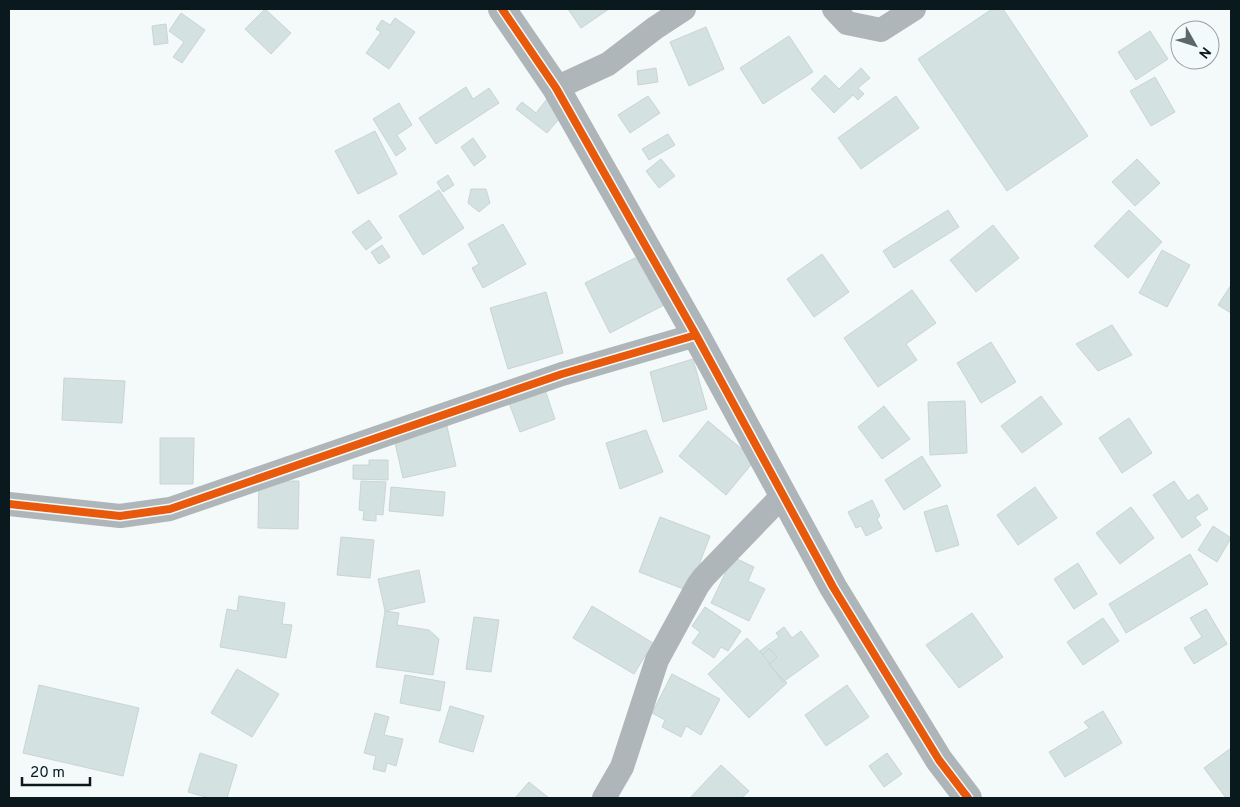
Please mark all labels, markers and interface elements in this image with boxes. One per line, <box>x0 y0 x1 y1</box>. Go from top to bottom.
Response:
north arrow <box>1170 20 1220 70</box>
text: N <box>1194 43 1214 61</box>
scale bar <box>22 754 90 786</box>
text: 20 m <box>30 764 65 783</box>

